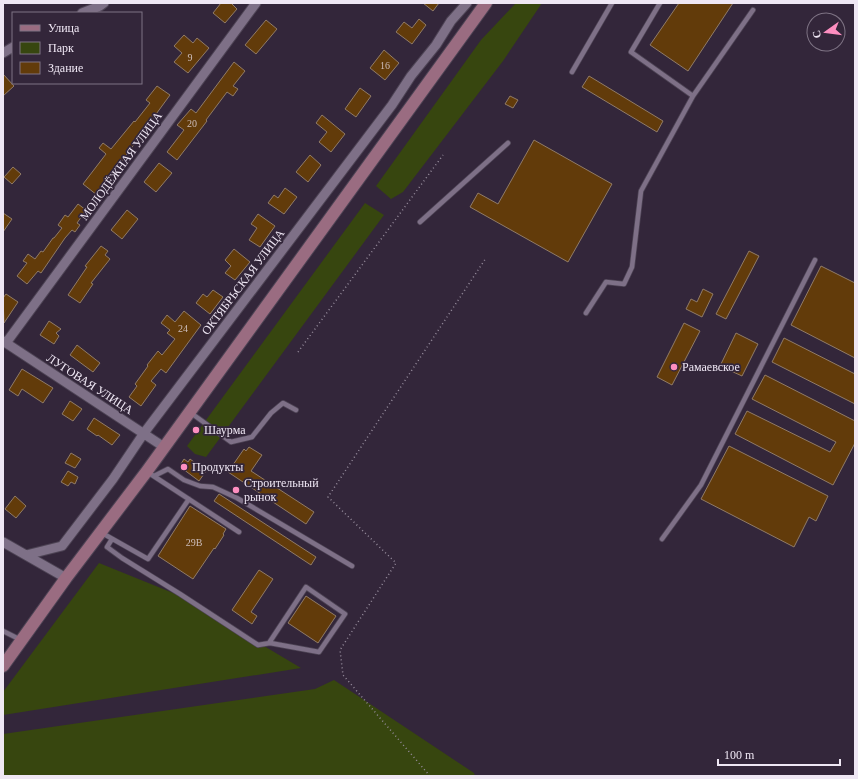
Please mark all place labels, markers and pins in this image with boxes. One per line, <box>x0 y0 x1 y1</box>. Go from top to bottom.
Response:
place label: Рамаевское <box>682 360 740 374</box>
marker: Рамаевское <box>669 362 679 372</box>
place label: Шаурма <box>204 423 246 437</box>
marker: Шаурма <box>191 425 201 435</box>
place label: Продукты <box>192 460 243 474</box>
marker: Продукты <box>179 462 189 472</box>
place label: Строительный рынок <box>244 476 319 504</box>
marker: Строительный рынок <box>231 485 241 495</box>

